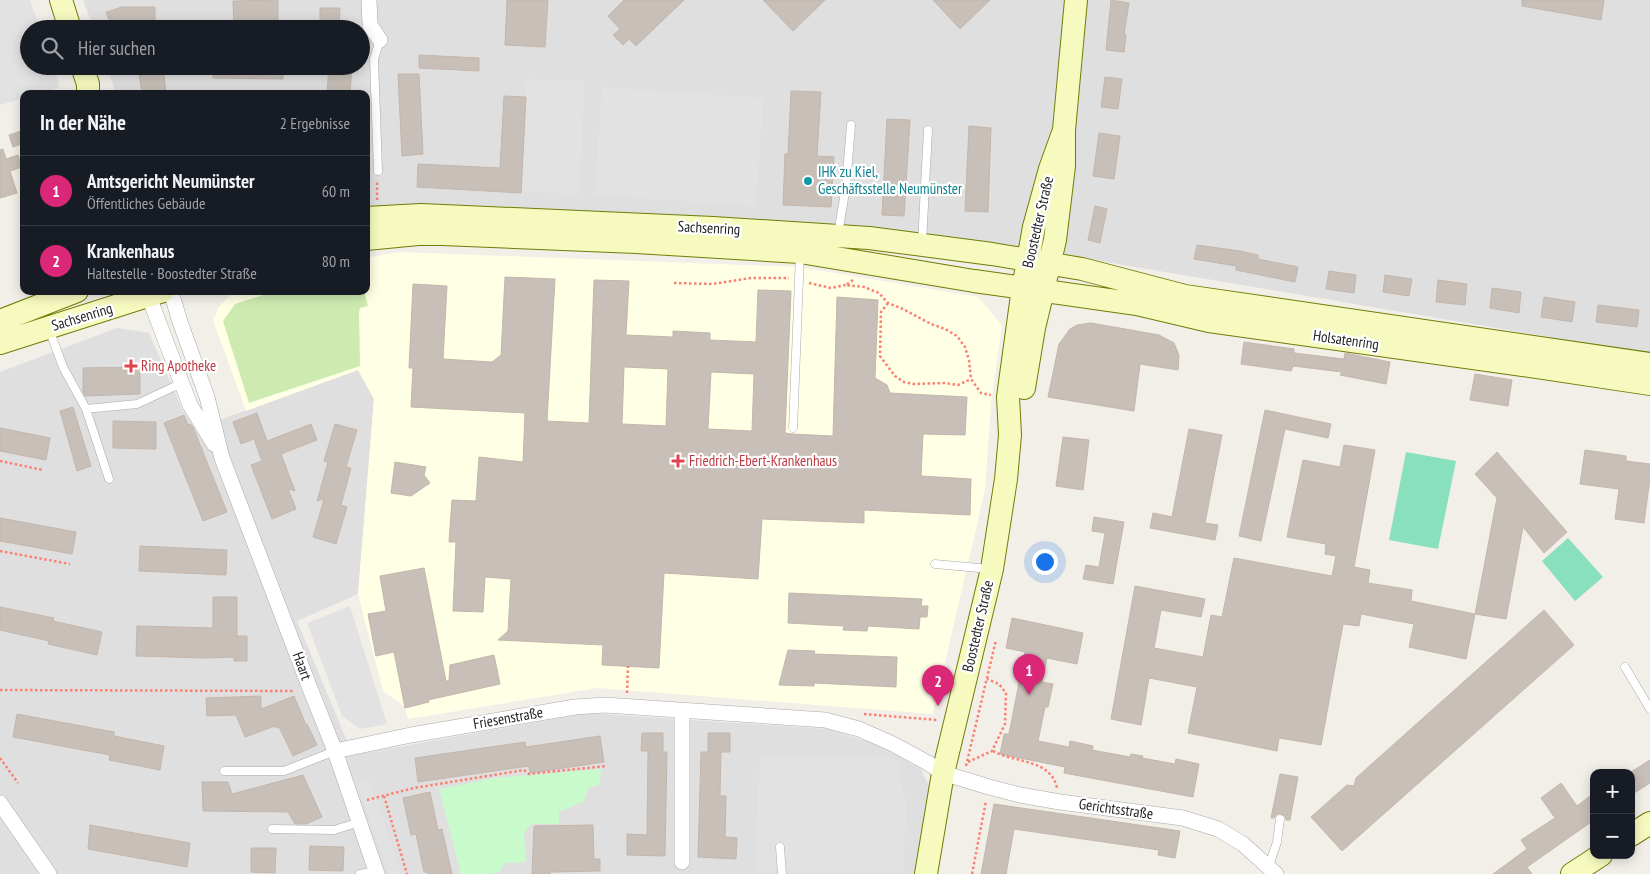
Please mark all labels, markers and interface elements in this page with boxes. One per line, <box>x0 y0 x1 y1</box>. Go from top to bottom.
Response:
search box <box>20 20 370 75</box>
icon: search <box>38 34 66 62</box>
text: Hier suchen <box>78 36 155 60</box>
text: In der Nähe <box>40 109 126 136</box>
text: 2 Ergebnisse <box>280 113 350 133</box>
place label: IHK zu Kiel, Geschäftsstelle Neumünster <box>818 162 963 198</box>
text: Amtsgericht Neumünster <box>87 169 255 193</box>
street label: Boostedter Straße <box>1018 174 1057 270</box>
marker: IHK zu Kiel, Geschäftsstelle Neumünster <box>802 175 814 187</box>
text: 1 <box>52 181 60 201</box>
text: 60 m <box>322 181 350 201</box>
text: Öffentliches Gebäude <box>87 193 206 213</box>
street label: Sachsenring <box>677 216 741 239</box>
text: Krankenhaus <box>87 239 174 263</box>
text: 2 <box>52 251 60 271</box>
text: 80 m <box>322 251 350 271</box>
text: Haltestelle · Boostedter Straße <box>87 263 257 283</box>
street label: Sachsenring <box>49 298 115 335</box>
street label: Holsatenring <box>1312 325 1380 354</box>
place label: Ring Apotheke <box>141 356 216 375</box>
marker: Ring Apotheke <box>125 360 137 372</box>
place label: Friedrich-Ebert-Krankenhaus <box>689 451 837 470</box>
marker: Friedrich-Ebert-Krankenhaus <box>671 454 685 468</box>
your location <box>1032 549 1058 575</box>
street label: Boostedter Straße <box>958 578 997 674</box>
street label: Haart <box>289 649 316 683</box>
pin: 1 <box>1013 654 1045 695</box>
pin: 2 <box>922 665 954 706</box>
street label: Friesenstraße <box>472 702 544 733</box>
map controls <box>1590 769 1635 859</box>
button: + <box>1590 769 1635 814</box>
street label: Gerichtsstraße <box>1078 794 1154 823</box>
button: − <box>1590 814 1635 859</box>

